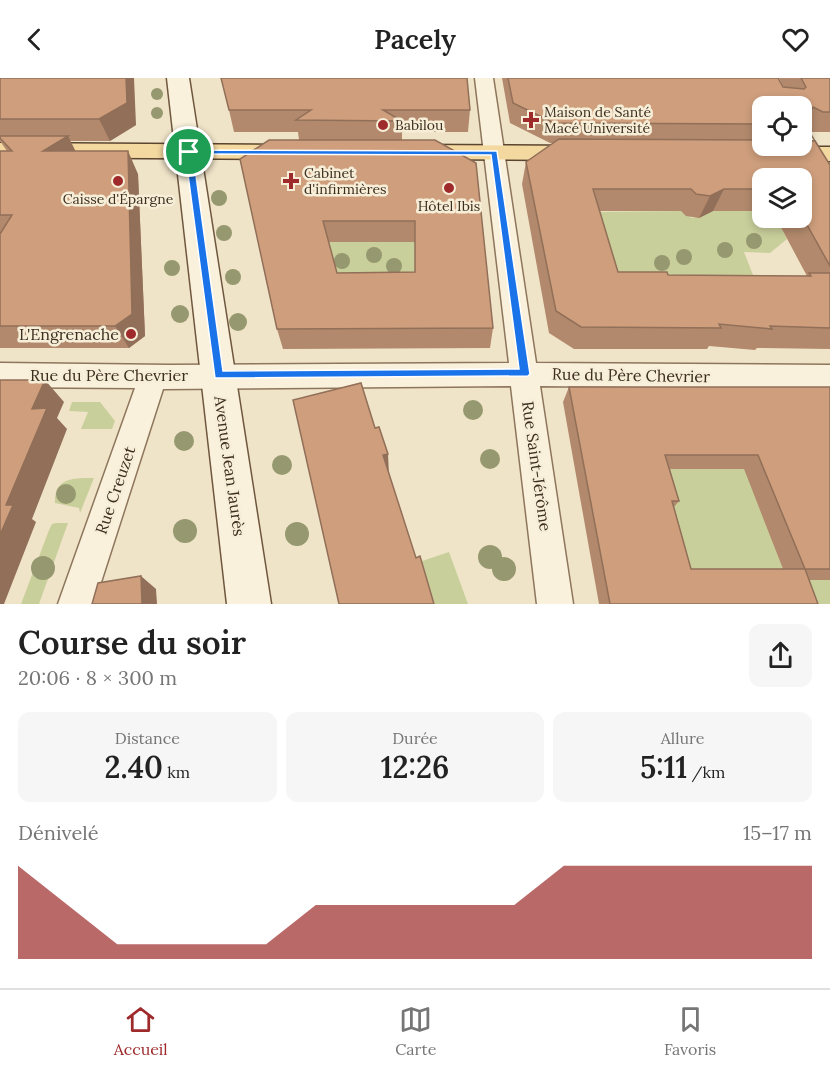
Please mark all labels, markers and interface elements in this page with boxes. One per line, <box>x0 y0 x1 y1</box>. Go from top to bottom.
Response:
text: Pacely <box>374 22 456 56</box>
icon: back <box>18 23 51 56</box>
icon: heart <box>779 23 812 56</box>
map controls <box>752 96 812 228</box>
button: locate <box>752 96 812 156</box>
place label: Maison de Santé Macé Université <box>544 103 651 137</box>
marker: Maison de Santé Macé Université <box>522 111 540 129</box>
place label: Babilou <box>395 116 443 134</box>
marker: Babilou <box>376 118 390 132</box>
pin <box>163 126 214 177</box>
icon: arrive <box>172 135 205 168</box>
place label: Cabinet d'infirmières <box>304 164 387 198</box>
button: layers <box>752 168 812 228</box>
marker: Cabinet d'infirmières <box>282 172 300 190</box>
marker: Caisse d'Épargne <box>111 174 125 188</box>
marker: Hôtel Ibis <box>442 181 456 195</box>
place label: Caisse d'Épargne <box>63 190 174 208</box>
place label: Hôtel Ibis <box>418 197 480 215</box>
place label: L'Engrenache <box>19 324 119 344</box>
marker: L'Engrenache <box>124 327 138 341</box>
street label: Rue du Père Chevrier <box>552 364 710 386</box>
street label: Rue du Père Chevrier <box>30 365 188 385</box>
street label: Avenue Jean Jaurès <box>210 394 250 537</box>
street label: Rue Saint-Jérôme <box>518 400 556 533</box>
street label: Rue Creuzet <box>91 443 140 537</box>
text: Course du soir <box>18 621 246 663</box>
button: share <box>749 624 812 687</box>
text: 20:06 · 8 × 300 m <box>18 665 177 690</box>
text: Distance <box>115 728 180 748</box>
text: Durée <box>392 728 438 748</box>
text: Allure <box>661 728 705 748</box>
text: 2.40 <box>105 748 163 786</box>
text: 12:26 <box>381 748 449 786</box>
text: 5:11 <box>640 748 687 786</box>
text: km <box>163 762 190 782</box>
text: /km <box>687 762 725 782</box>
text: Dénivelé <box>18 820 99 845</box>
text: 15–17 m <box>743 820 812 845</box>
tab: Accueil <box>114 1003 168 1059</box>
tab: Carte <box>395 1003 436 1059</box>
tab: Favoris <box>664 1003 716 1059</box>

